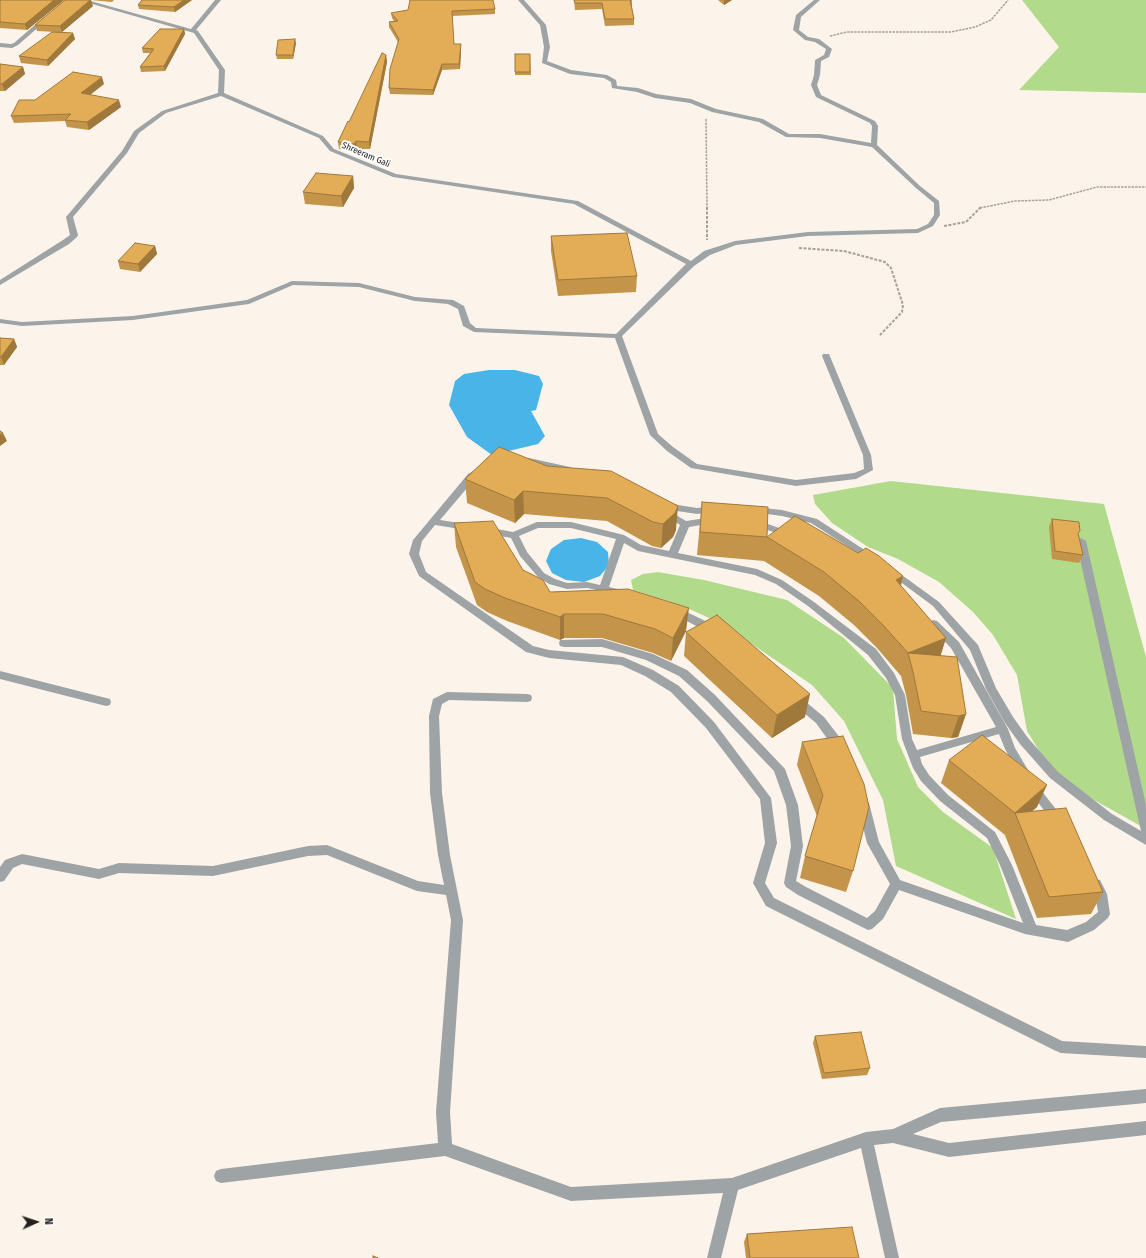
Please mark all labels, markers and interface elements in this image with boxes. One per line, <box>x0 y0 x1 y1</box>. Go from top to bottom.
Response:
street label: Shreeram Gali <box>340 140 392 170</box>
north arrow <box>16 1202 56 1242</box>
text: N <box>42 1218 55 1225</box>

